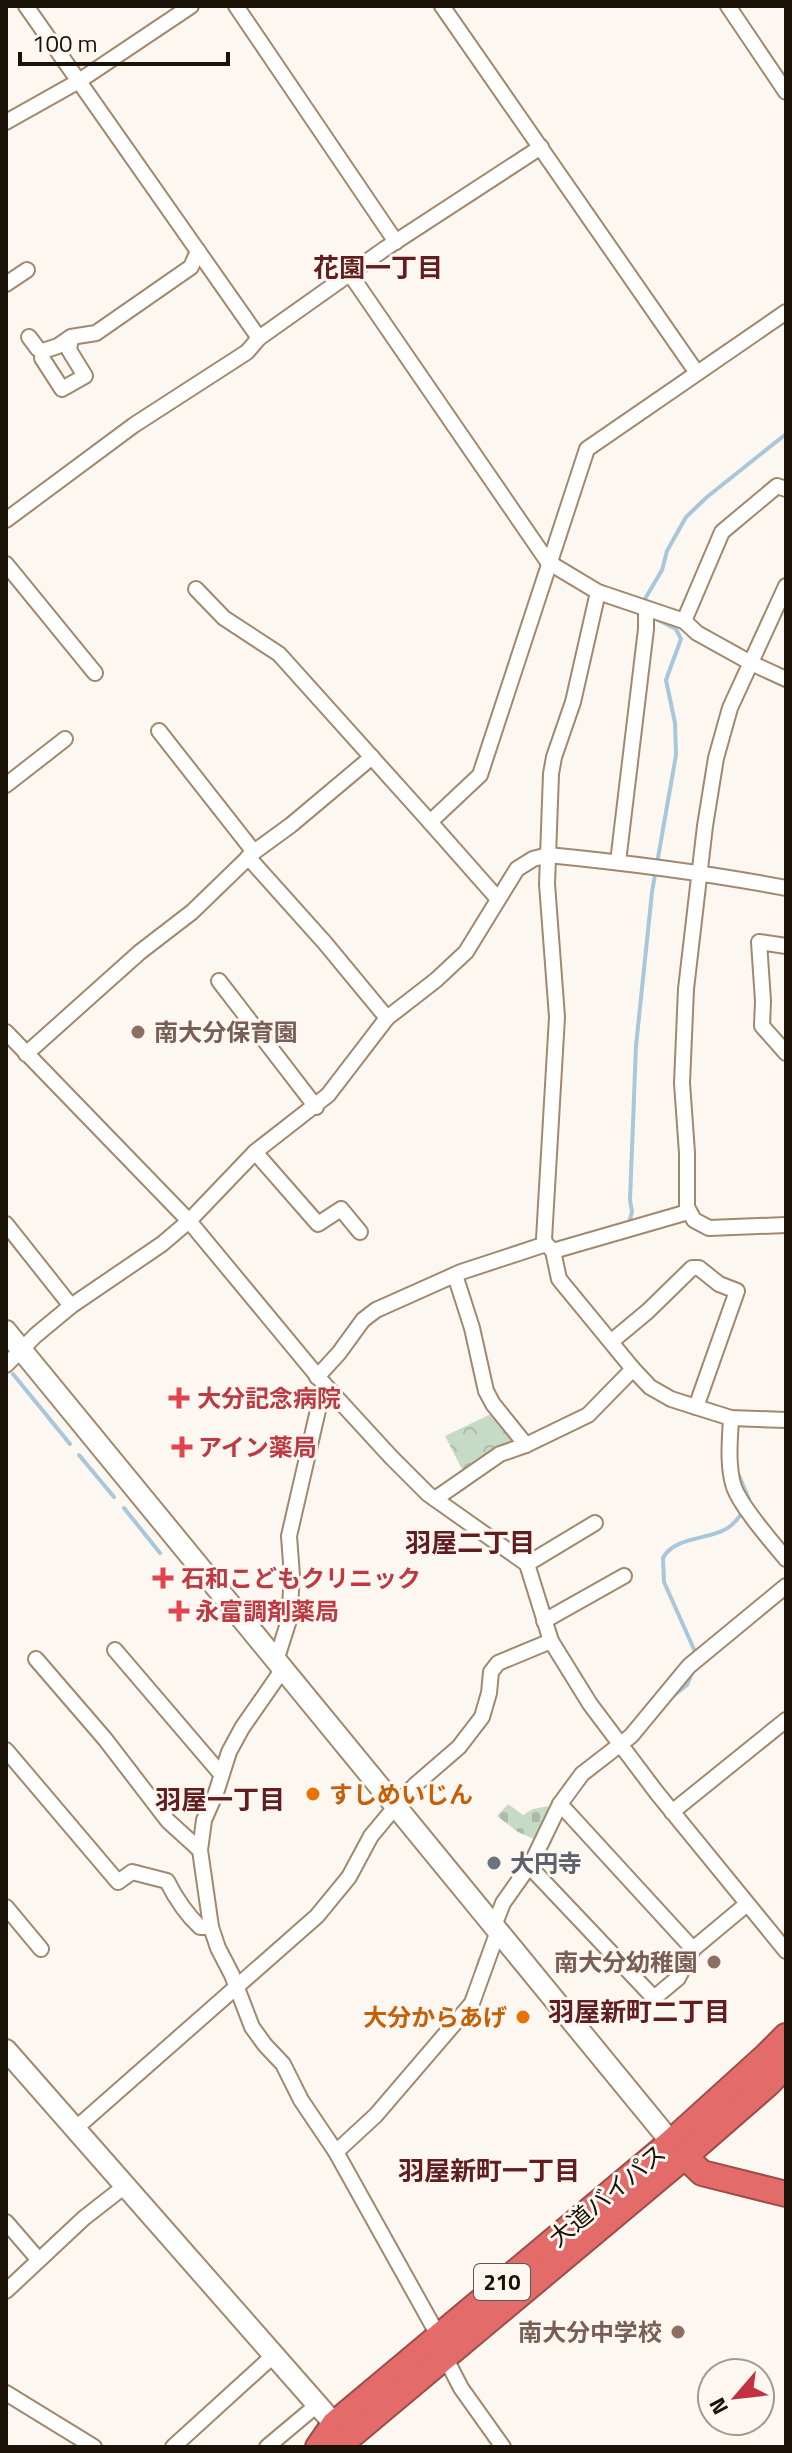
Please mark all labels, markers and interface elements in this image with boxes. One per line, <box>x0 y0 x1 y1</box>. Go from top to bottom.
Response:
scale bar <box>20 16 228 66</box>
text: 100 m <box>32 25 98 61</box>
district label: 花園一丁目 <box>313 248 443 287</box>
place label: 南大分保育園 <box>154 1014 298 1050</box>
marker: 南大分保育園 <box>129 1023 147 1041</box>
place label: 大分記念病院 <box>197 1380 341 1416</box>
marker: 大分記念病院 <box>168 1387 190 1409</box>
place label: アイン薬局 <box>198 1429 317 1465</box>
marker: アイン薬局 <box>173 1438 191 1456</box>
district label: 羽屋二丁目 <box>405 1523 535 1562</box>
place label: 石和こどもクリニック <box>181 1560 421 1596</box>
marker: 石和こどもクリニック <box>152 1567 174 1589</box>
place label: 永富調剤薬局 <box>195 1593 339 1629</box>
marker: 永富調剤薬局 <box>170 1602 188 1620</box>
place label: すしめいじん <box>329 1776 473 1812</box>
district label: 羽屋一丁目 <box>155 1780 285 1819</box>
marker: すしめいじん <box>304 1785 322 1803</box>
place label: 大円寺 <box>510 1845 582 1881</box>
marker: 大円寺 <box>485 1854 503 1872</box>
place label: 南大分幼稚園 <box>554 1944 698 1980</box>
marker: 南大分幼稚園 <box>705 1953 723 1971</box>
district label: 羽屋新町二丁目 <box>548 1992 730 2031</box>
place label: 大分からあげ <box>363 1999 507 2035</box>
marker: 大分からあげ <box>514 2008 532 2026</box>
street label: 大道バイパス <box>540 2135 674 2255</box>
district label: 羽屋新町一丁目 <box>398 2151 580 2190</box>
road number: 210 <box>474 2264 530 2300</box>
place label: 南大分中学校 <box>518 2314 662 2350</box>
marker: 南大分中学校 <box>669 2323 687 2341</box>
north arrow <box>696 2357 776 2437</box>
text: N <box>700 2392 737 2421</box>

